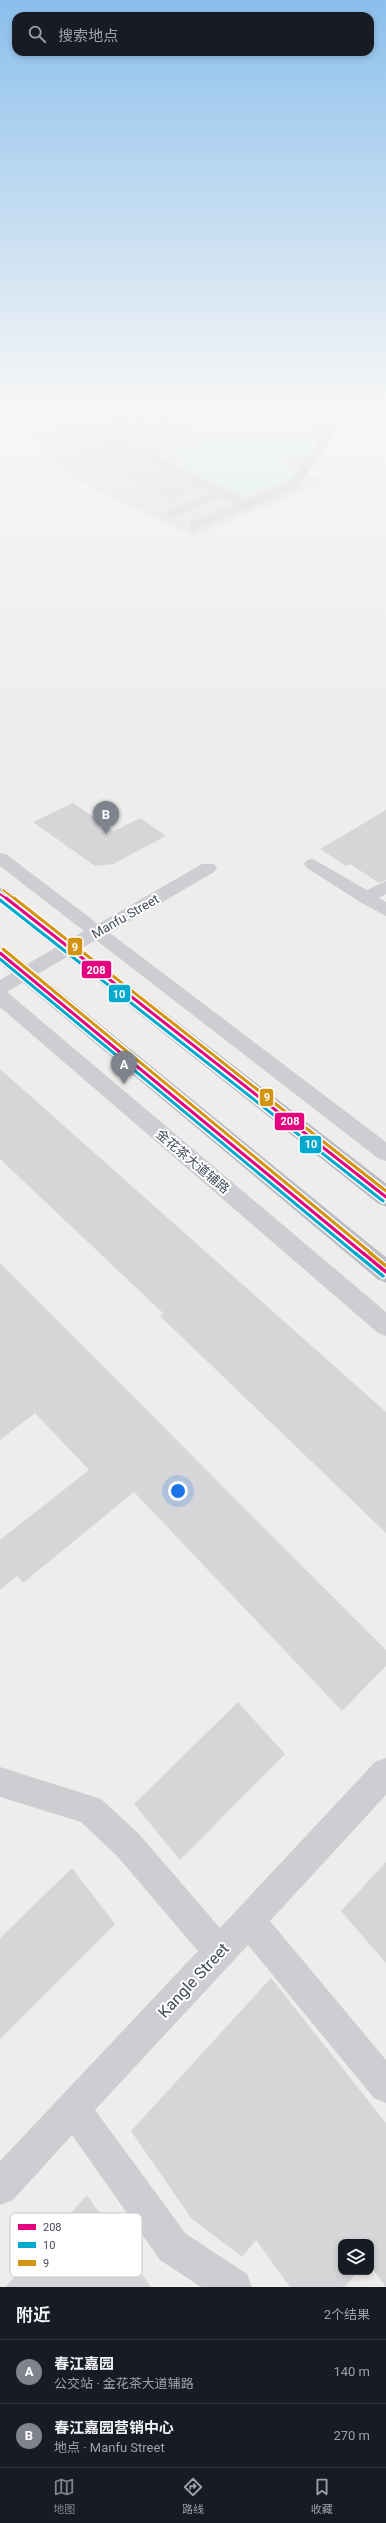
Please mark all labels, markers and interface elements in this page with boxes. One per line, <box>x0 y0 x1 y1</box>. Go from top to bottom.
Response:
search box <box>12 12 374 56</box>
icon: search <box>26 23 48 45</box>
text: 搜索地点 <box>58 27 118 45</box>
pin: B <box>93 801 119 834</box>
street label: Manfu Street <box>89 891 161 942</box>
line badge: 9 <box>67 937 83 956</box>
text: 9 <box>72 941 78 954</box>
line badge: 208 <box>81 960 112 979</box>
text: 208 <box>87 964 105 977</box>
line badge: 10 <box>108 984 131 1003</box>
text: 10 <box>113 988 125 1001</box>
pin: A <box>111 1051 137 1084</box>
line badge: 9 <box>259 1088 274 1107</box>
text: 9 <box>264 1091 270 1104</box>
line badge: 208 <box>274 1112 305 1131</box>
text: 208 <box>281 1115 299 1128</box>
street label: 金花茶大道辅路 <box>153 1126 232 1196</box>
line badge: 10 <box>299 1135 322 1154</box>
text: 10 <box>305 1138 317 1151</box>
your location <box>168 1481 188 1501</box>
street label: Kangle Street <box>154 1939 233 2022</box>
legend <box>10 2213 142 2277</box>
text: 208 <box>43 2221 62 2234</box>
text: 10 <box>43 2239 55 2252</box>
map controls <box>338 2239 374 2275</box>
button: layers <box>338 2239 374 2275</box>
text: 9 <box>43 2257 49 2270</box>
text: 附近 <box>16 2305 50 2325</box>
text: 2个结果 <box>324 2307 370 2322</box>
text: 春江嘉园 <box>54 2355 114 2373</box>
text: A <box>25 2364 33 2379</box>
text: 140 m <box>333 2364 370 2379</box>
text: 公交站 · 金花茶大道辅路 <box>54 2376 194 2391</box>
text: 春江嘉园营销中心 <box>54 2419 174 2437</box>
text: B <box>25 2428 33 2443</box>
text: 270 m <box>333 2428 370 2443</box>
text: 地点 · Manfu Street <box>54 2440 165 2455</box>
tab: 地图 <box>53 2476 75 2516</box>
tab: 路线 <box>182 2476 204 2516</box>
tab: 收藏 <box>311 2476 333 2516</box>

